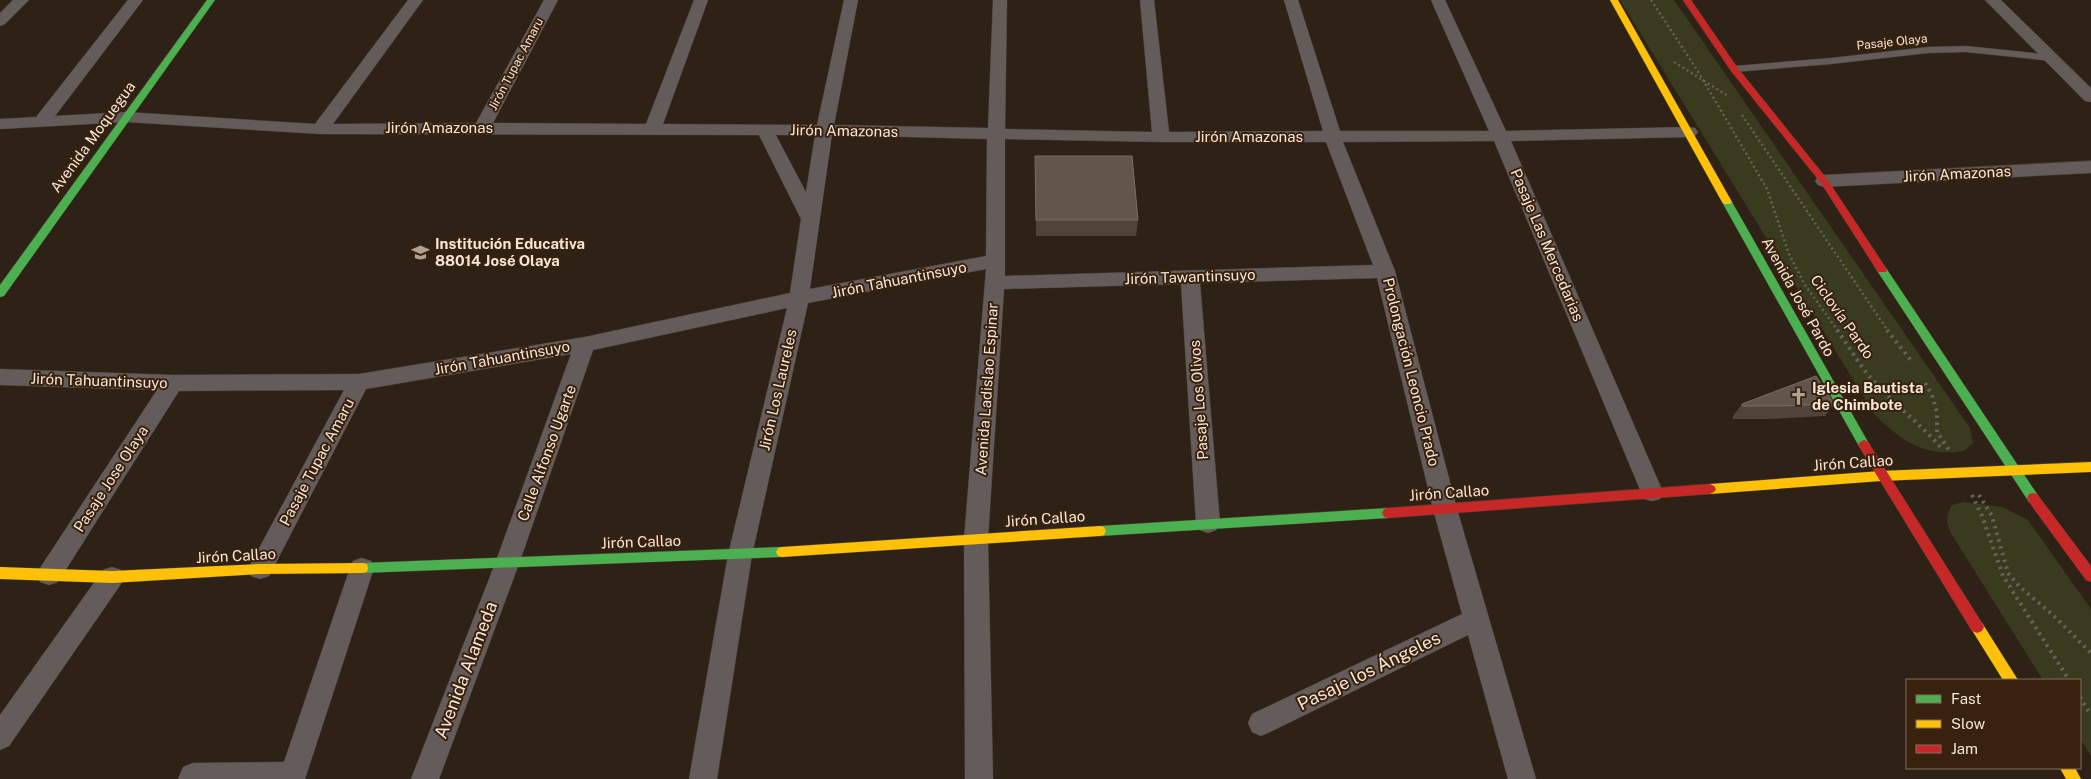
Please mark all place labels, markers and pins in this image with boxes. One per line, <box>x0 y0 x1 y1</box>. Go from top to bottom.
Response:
place label: Institución Educativa 88014 José Olaya <box>435 235 585 269</box>
school or university icon: Institución Educativa 88014 José Olaya <box>411 243 431 263</box>
place label: Iglesia Bautista de Chimbote <box>1812 379 1923 413</box>
church icon: Iglesia Bautista de Chimbote <box>1788 387 1808 407</box>

